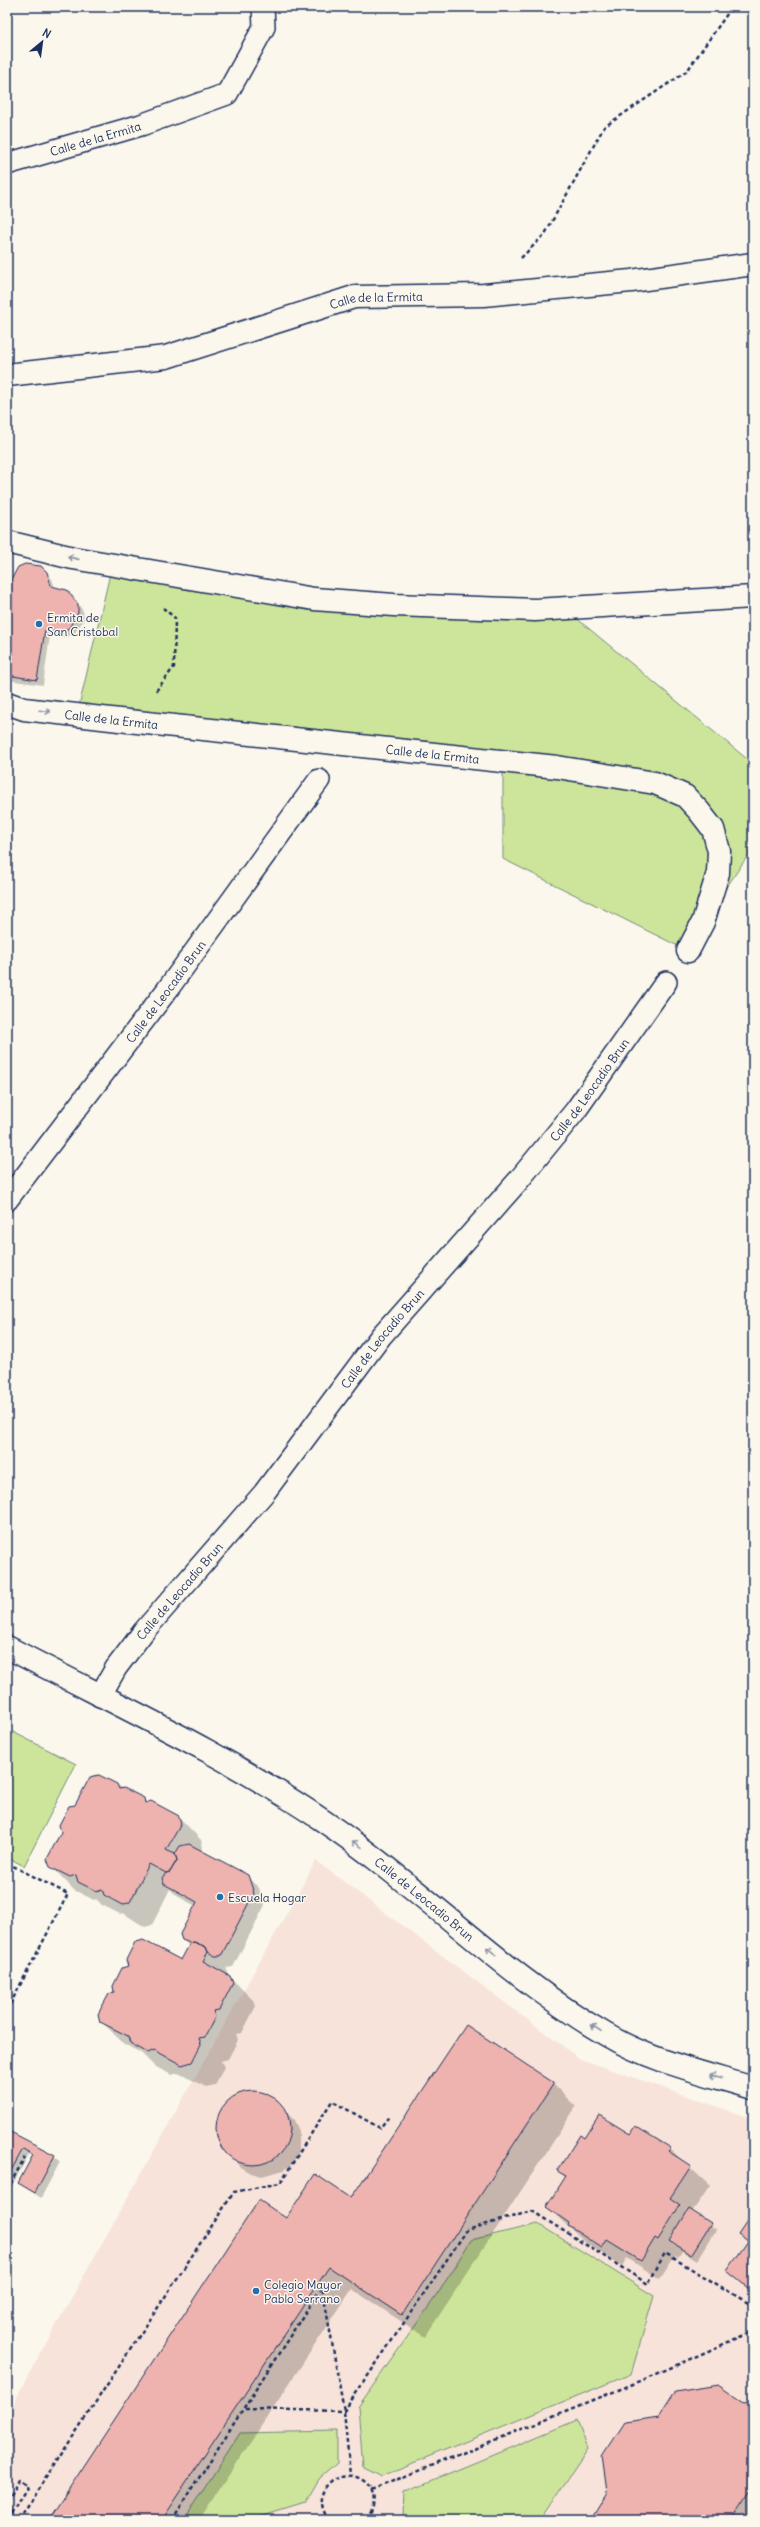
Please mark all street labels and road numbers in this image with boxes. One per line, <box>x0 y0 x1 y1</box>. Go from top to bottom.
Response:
street label: Calle de la Ermita <box>48 118 143 159</box>
street label: Calle de la Ermita <box>327 288 423 312</box>
street label: Calle de la Ermita <box>64 706 159 732</box>
street label: Calle de la Ermita <box>385 741 480 766</box>
street label: Calle de Leocadio Brun <box>122 937 208 1045</box>
street label: Calle de Leocadio Brun <box>546 1035 632 1144</box>
street label: Calle de Leocadio Brun <box>337 1286 427 1391</box>
street label: Calle de Leocadio Brun <box>133 1539 225 1642</box>
street label: Calle de Leocadio Brun <box>372 1854 477 1944</box>

